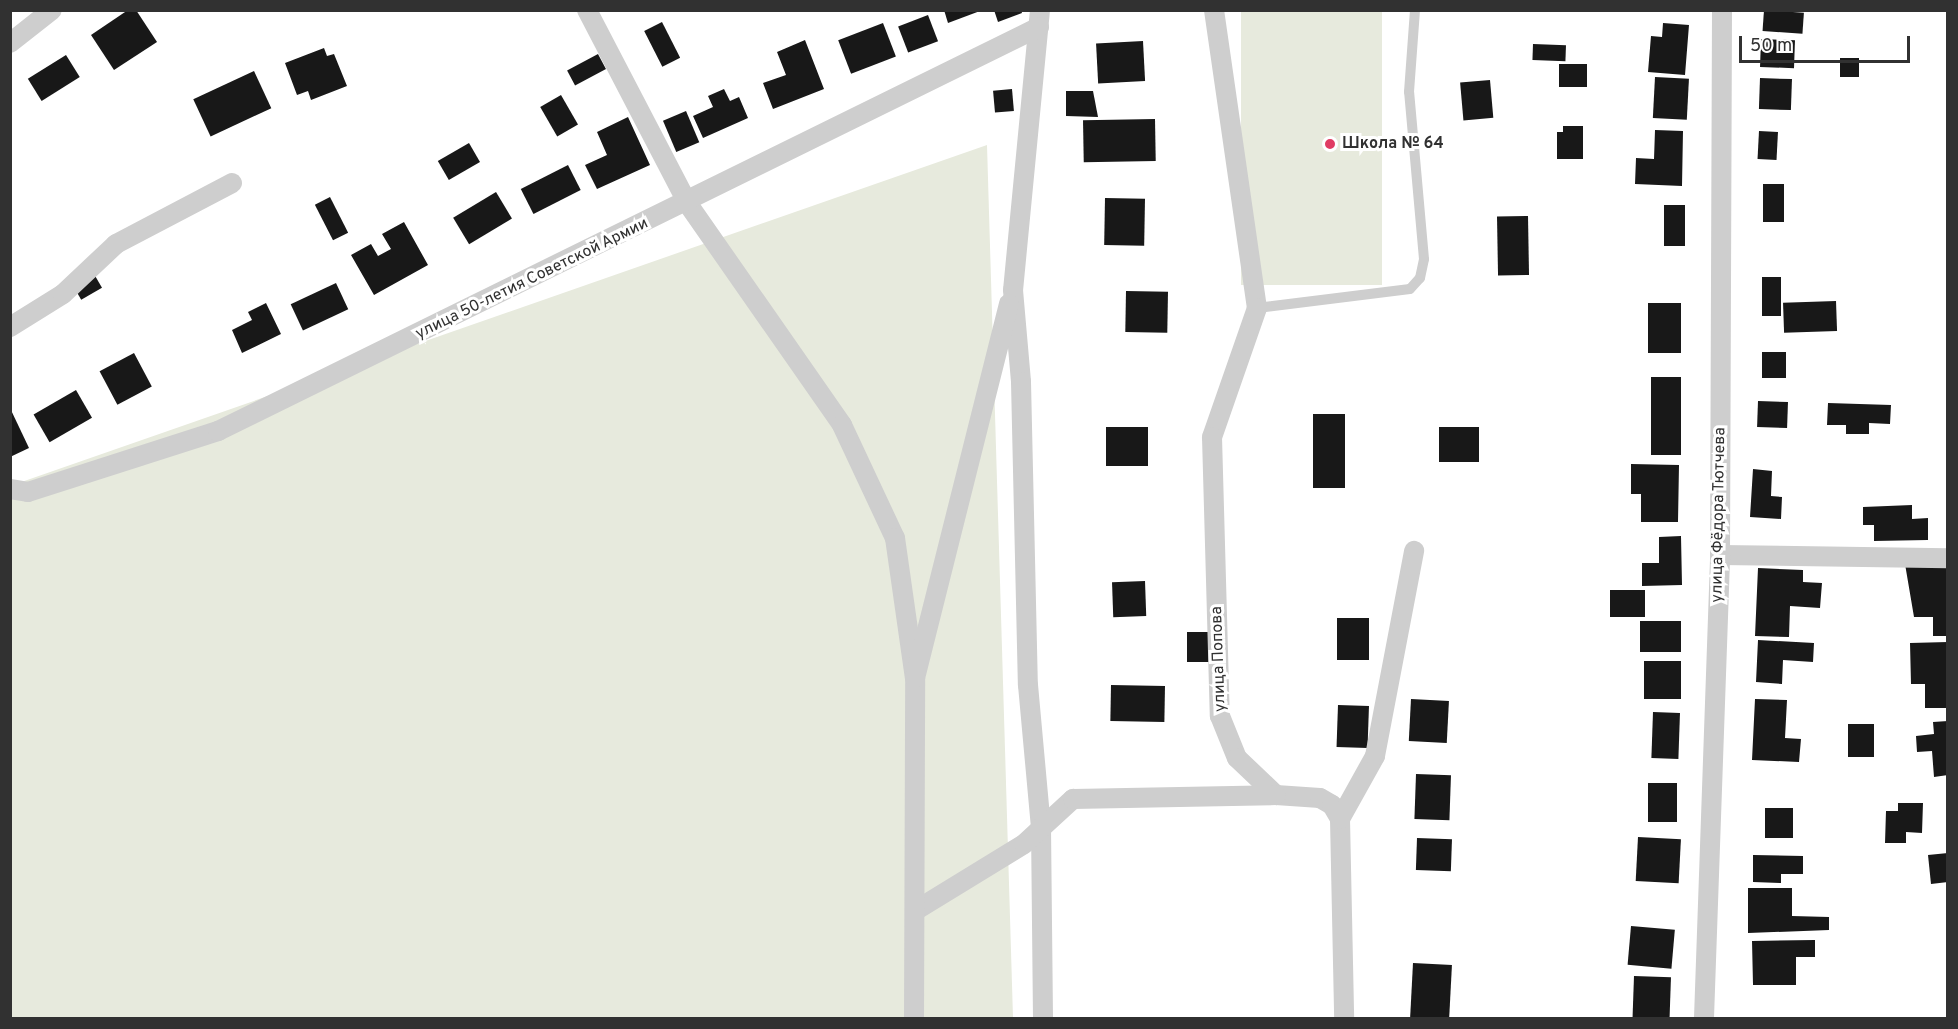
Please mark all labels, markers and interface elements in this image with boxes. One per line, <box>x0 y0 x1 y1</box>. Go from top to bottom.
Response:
scale bar <box>1742 24 1913 62</box>
text: 50 m <box>1750 35 1792 58</box>
place label: Школа № 64 <box>1342 134 1444 154</box>
marker: Школа № 64 <box>1323 137 1337 151</box>
street label: улица 50-летия Советской Армии <box>412 214 652 344</box>
street label: улица Фёдора Тютчева <box>1708 427 1730 603</box>
street label: улица Попова <box>1208 606 1230 712</box>

